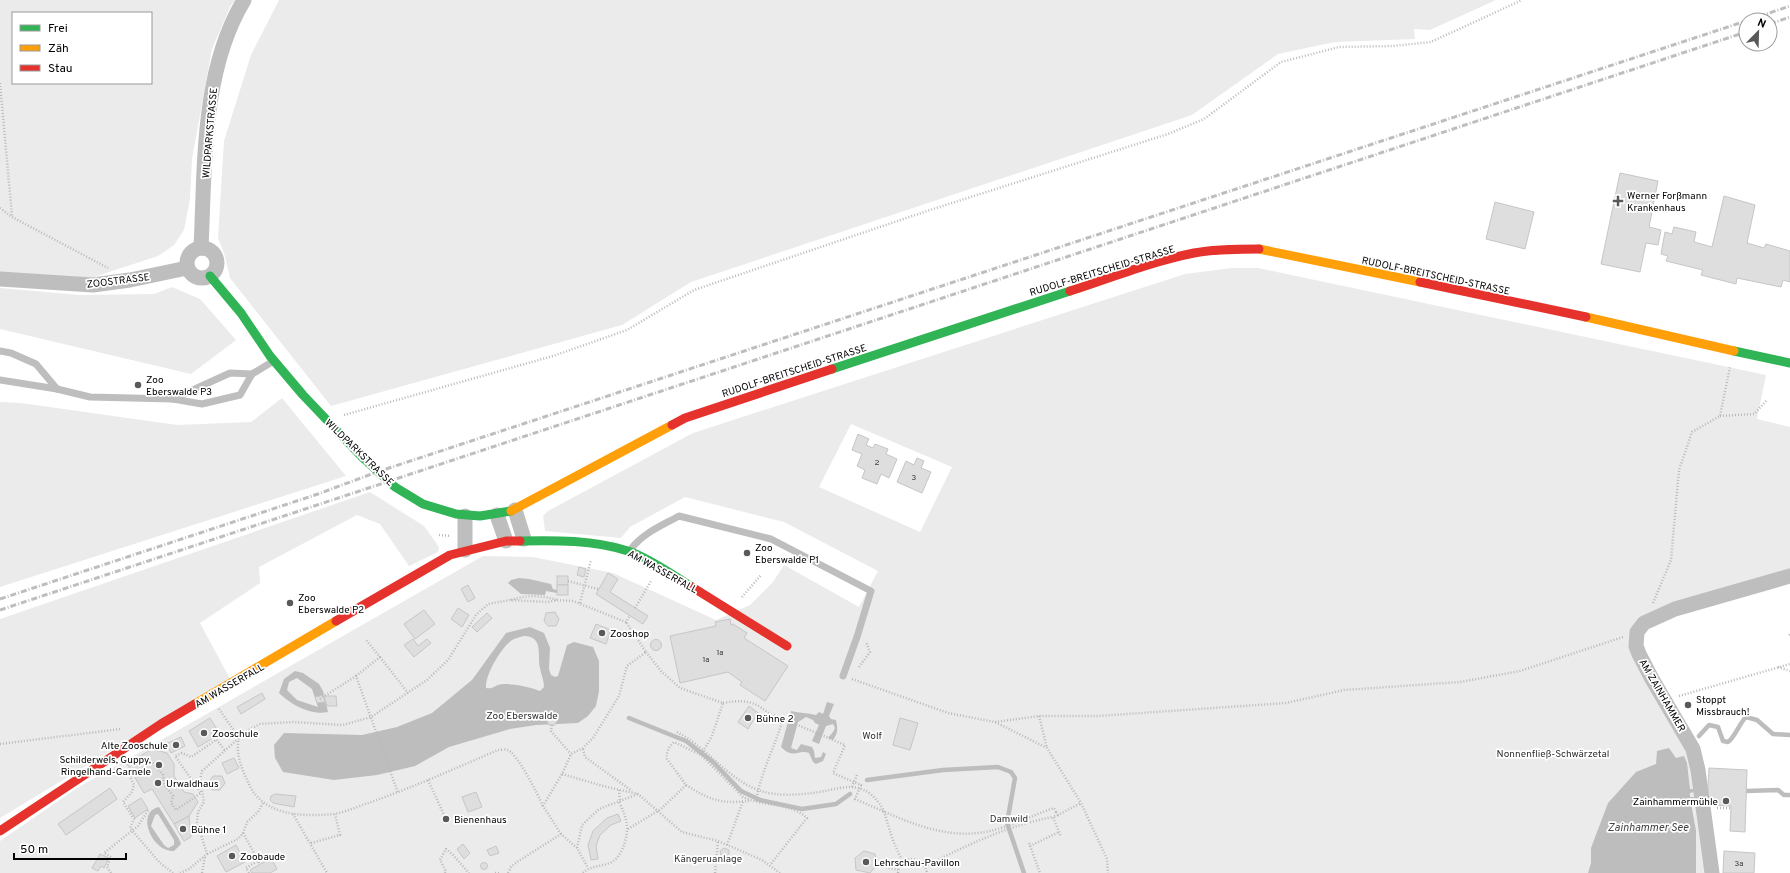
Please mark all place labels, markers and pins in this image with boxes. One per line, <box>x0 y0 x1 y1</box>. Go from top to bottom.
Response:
place label: Werner Forßmann Krankenhaus <box>1627 190 1707 215</box>
marker: Werner Forßmann Krankenhaus <box>1612 195 1624 207</box>
place label: Zoo Eberswalde P3 <box>146 374 212 399</box>
marker: Zoo Eberswalde P3 <box>133 380 143 390</box>
place label: Zoo Eberswalde P1 <box>755 542 819 567</box>
marker: Zoo Eberswalde P1 <box>742 548 752 558</box>
place label: Zoo Eberswalde P2 <box>298 592 364 617</box>
marker: Zoo Eberswalde P2 <box>285 598 295 608</box>
marker: Zooshop <box>597 628 607 638</box>
place label: Zooshop <box>610 628 650 641</box>
place label: Stoppt Missbrauch! <box>1696 694 1750 719</box>
marker: Stoppt Missbrauch! <box>1683 700 1693 710</box>
marker: Bühne 2 <box>743 713 753 723</box>
place label: Bühne 2 <box>756 713 794 726</box>
marker: Zooschule <box>199 728 209 738</box>
place label: Zooschule <box>212 728 258 741</box>
place label: Alte Zooschule <box>101 740 168 753</box>
marker: Alte Zooschule <box>171 740 181 750</box>
place label: Schilderwels, Guppy, Ringelhand-Garnele <box>59 754 151 779</box>
marker: Schilderwels, Guppy, Ringelhand-Garnele <box>154 760 164 770</box>
marker: Urwaldhaus <box>153 778 163 788</box>
place label: Urwaldhaus <box>166 778 219 791</box>
place label: Zainhammermühle <box>1633 796 1718 809</box>
marker: Zainhammermühle <box>1721 796 1731 806</box>
marker: Bienenhaus <box>441 814 451 824</box>
place label: Bienenhaus <box>454 814 507 827</box>
marker: Bühne 1 <box>178 824 188 834</box>
place label: Bühne 1 <box>191 824 226 837</box>
marker: Zoobaude <box>227 851 237 861</box>
place label: Zoobaude <box>240 851 285 864</box>
marker: Lehrschau-Pavillon <box>861 857 871 867</box>
place label: Lehrschau-Pavillon <box>874 857 960 870</box>

